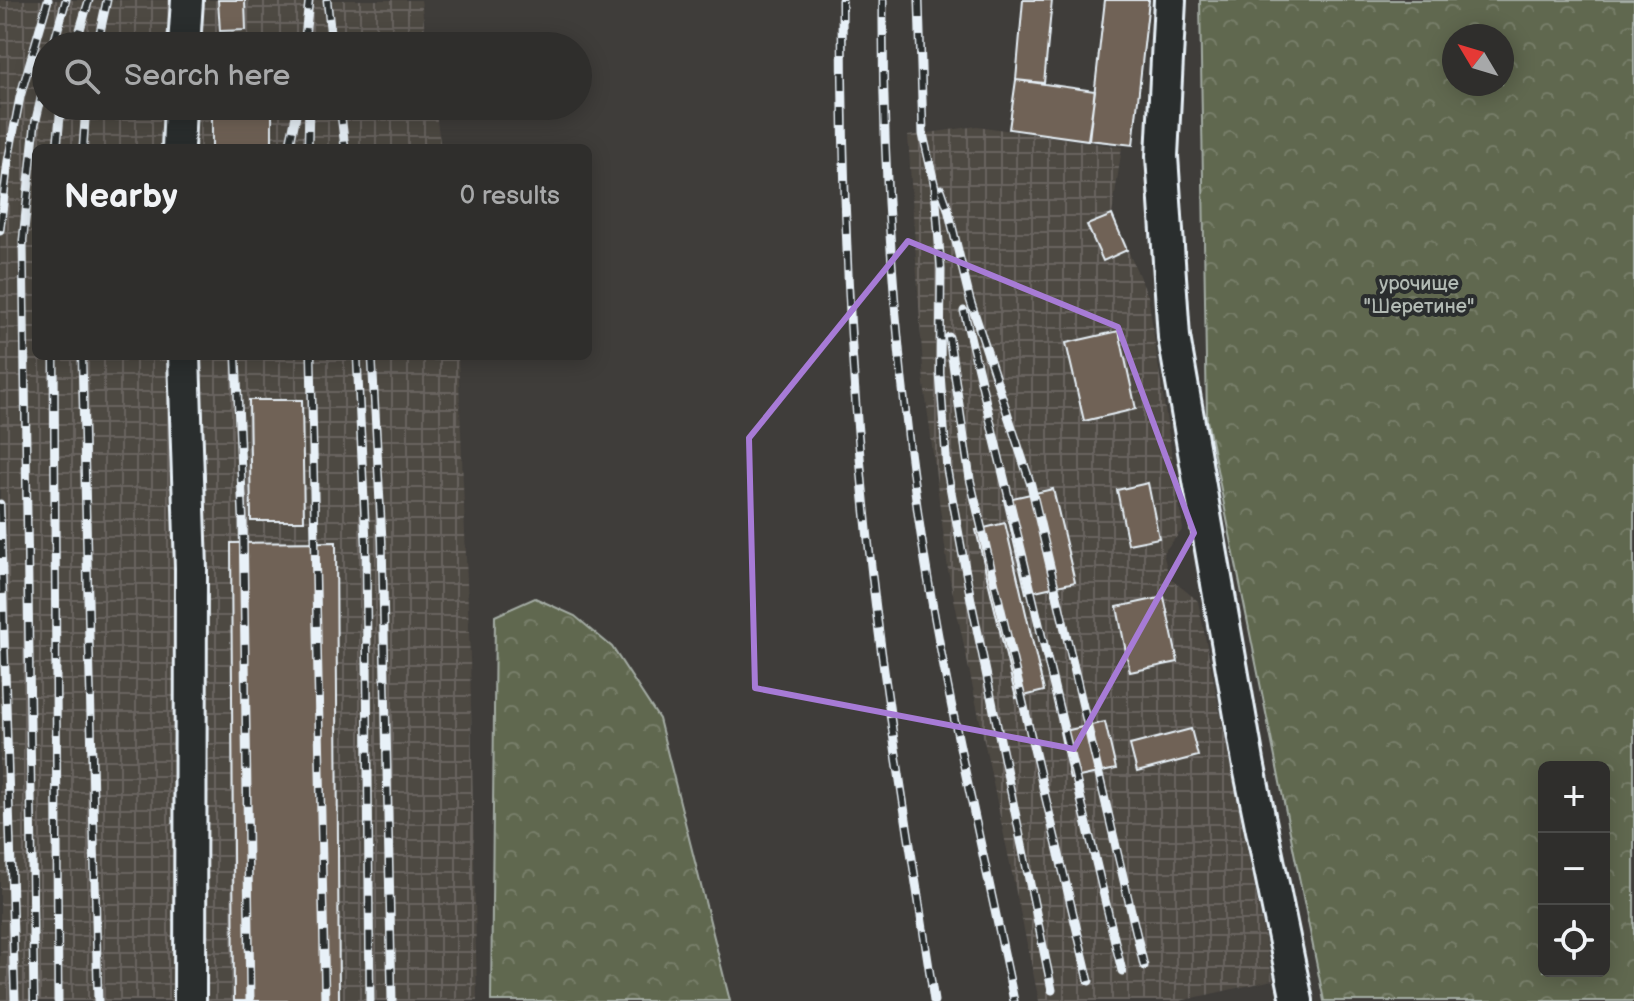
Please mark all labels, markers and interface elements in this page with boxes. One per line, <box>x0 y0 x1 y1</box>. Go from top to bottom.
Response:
north arrow <box>1442 24 1514 96</box>
search box <box>32 32 592 120</box>
icon: search <box>60 54 104 98</box>
text: Search here <box>124 58 290 94</box>
text: Nearby <box>64 176 178 217</box>
text: 0 results <box>460 181 560 212</box>
park label: урочище "Шеретине" <box>1364 272 1474 319</box>
map controls <box>1538 761 1610 977</box>
button: + <box>1538 761 1610 833</box>
button: − <box>1538 833 1610 905</box>
button: locate <box>1538 905 1610 977</box>

